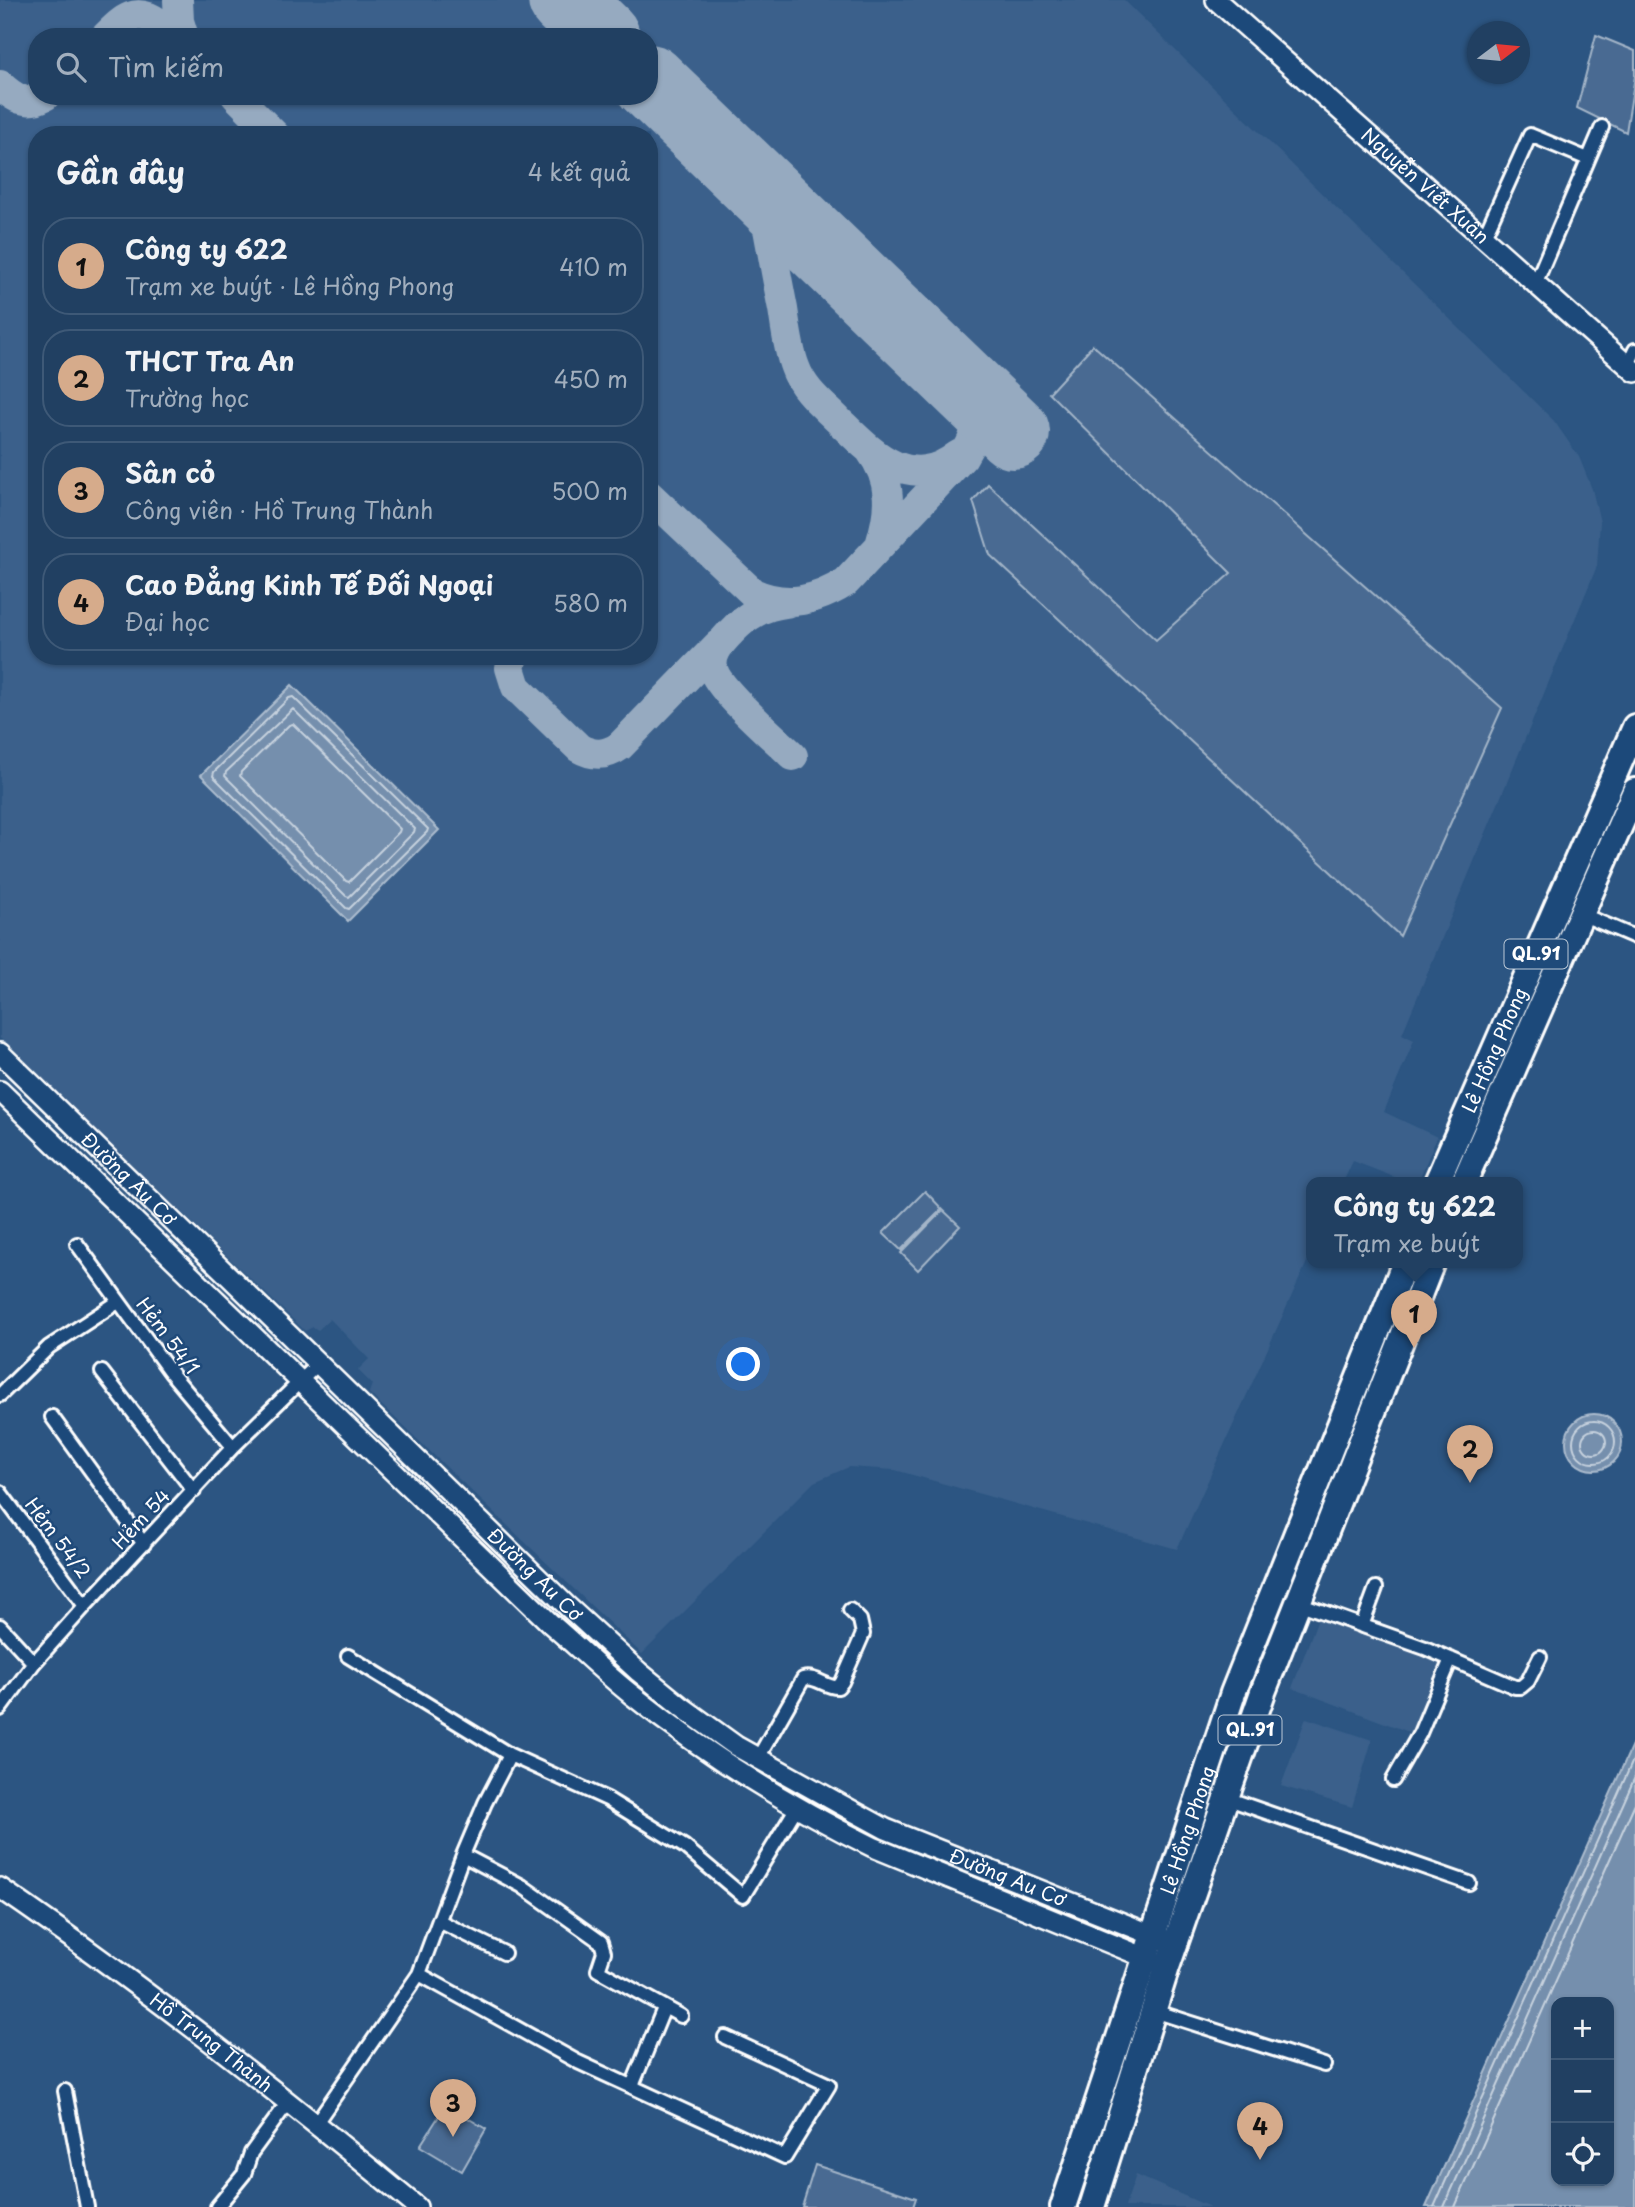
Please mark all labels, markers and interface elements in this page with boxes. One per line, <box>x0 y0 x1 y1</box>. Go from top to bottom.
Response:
north arrow <box>1467 21 1530 84</box>
search box <box>28 28 658 105</box>
text: Tìm kiếm <box>108 47 224 86</box>
icon: search <box>52 48 90 86</box>
street label: Nguyễn Viết Xuân <box>1356 121 1496 250</box>
text: Gần đây <box>56 149 185 194</box>
text: 4 kết quả <box>528 154 630 189</box>
text: Công ty 622 <box>125 229 288 268</box>
text: 1 <box>76 249 87 284</box>
text: 410 m <box>559 249 628 284</box>
text: Trạm xe buýt · Lê Hồng Phong <box>125 268 455 303</box>
text: THCT Tra An <box>125 341 295 380</box>
text: 2 <box>73 361 89 396</box>
text: 450 m <box>554 361 628 396</box>
text: Trường học <box>125 380 249 415</box>
text: Sân cỏ <box>125 453 215 492</box>
text: 3 <box>73 473 89 508</box>
text: 500 m <box>551 473 628 508</box>
text: Công viên · Hồ Trung Thành <box>125 492 433 527</box>
text: Cao Đẳng Kinh Tế Đối Ngoại <box>125 565 494 604</box>
text: 4 <box>73 585 89 620</box>
text: 580 m <box>553 585 628 620</box>
text: Đại học <box>125 604 210 639</box>
road number: QL.91 <box>1504 939 1568 968</box>
street label: Lê Hồng Phong <box>1454 982 1533 1117</box>
street label: Đường Âu Cơ <box>76 1125 184 1232</box>
popup <box>1306 1177 1523 1268</box>
text: Công ty 622 <box>1333 1186 1496 1225</box>
text: Trạm xe buýt <box>1333 1225 1480 1260</box>
pin: 1 <box>1391 1290 1437 1348</box>
street label: Hẻm 54/1 <box>131 1291 207 1380</box>
your location <box>726 1347 760 1381</box>
pin: 2 <box>1447 1425 1493 1483</box>
street label: Hẻm 54 <box>105 1482 176 1555</box>
street label: Hẻm 54/2 <box>19 1491 98 1584</box>
street label: Đường Âu Cơ <box>482 1521 590 1628</box>
road number: QL.91 <box>1218 1716 1282 1744</box>
street label: Lê Hồng Phong <box>1152 1762 1221 1898</box>
street label: Đường Âu Cơ <box>945 1841 1071 1913</box>
street label: Hồ Trung Thành <box>145 1985 280 2098</box>
map controls <box>1551 1997 1614 2186</box>
button: + <box>1551 1997 1614 2060</box>
button: − <box>1551 2060 1614 2123</box>
pin: 3 <box>430 2079 476 2137</box>
pin: 4 <box>1237 2102 1283 2160</box>
button: locate <box>1551 2123 1614 2186</box>

